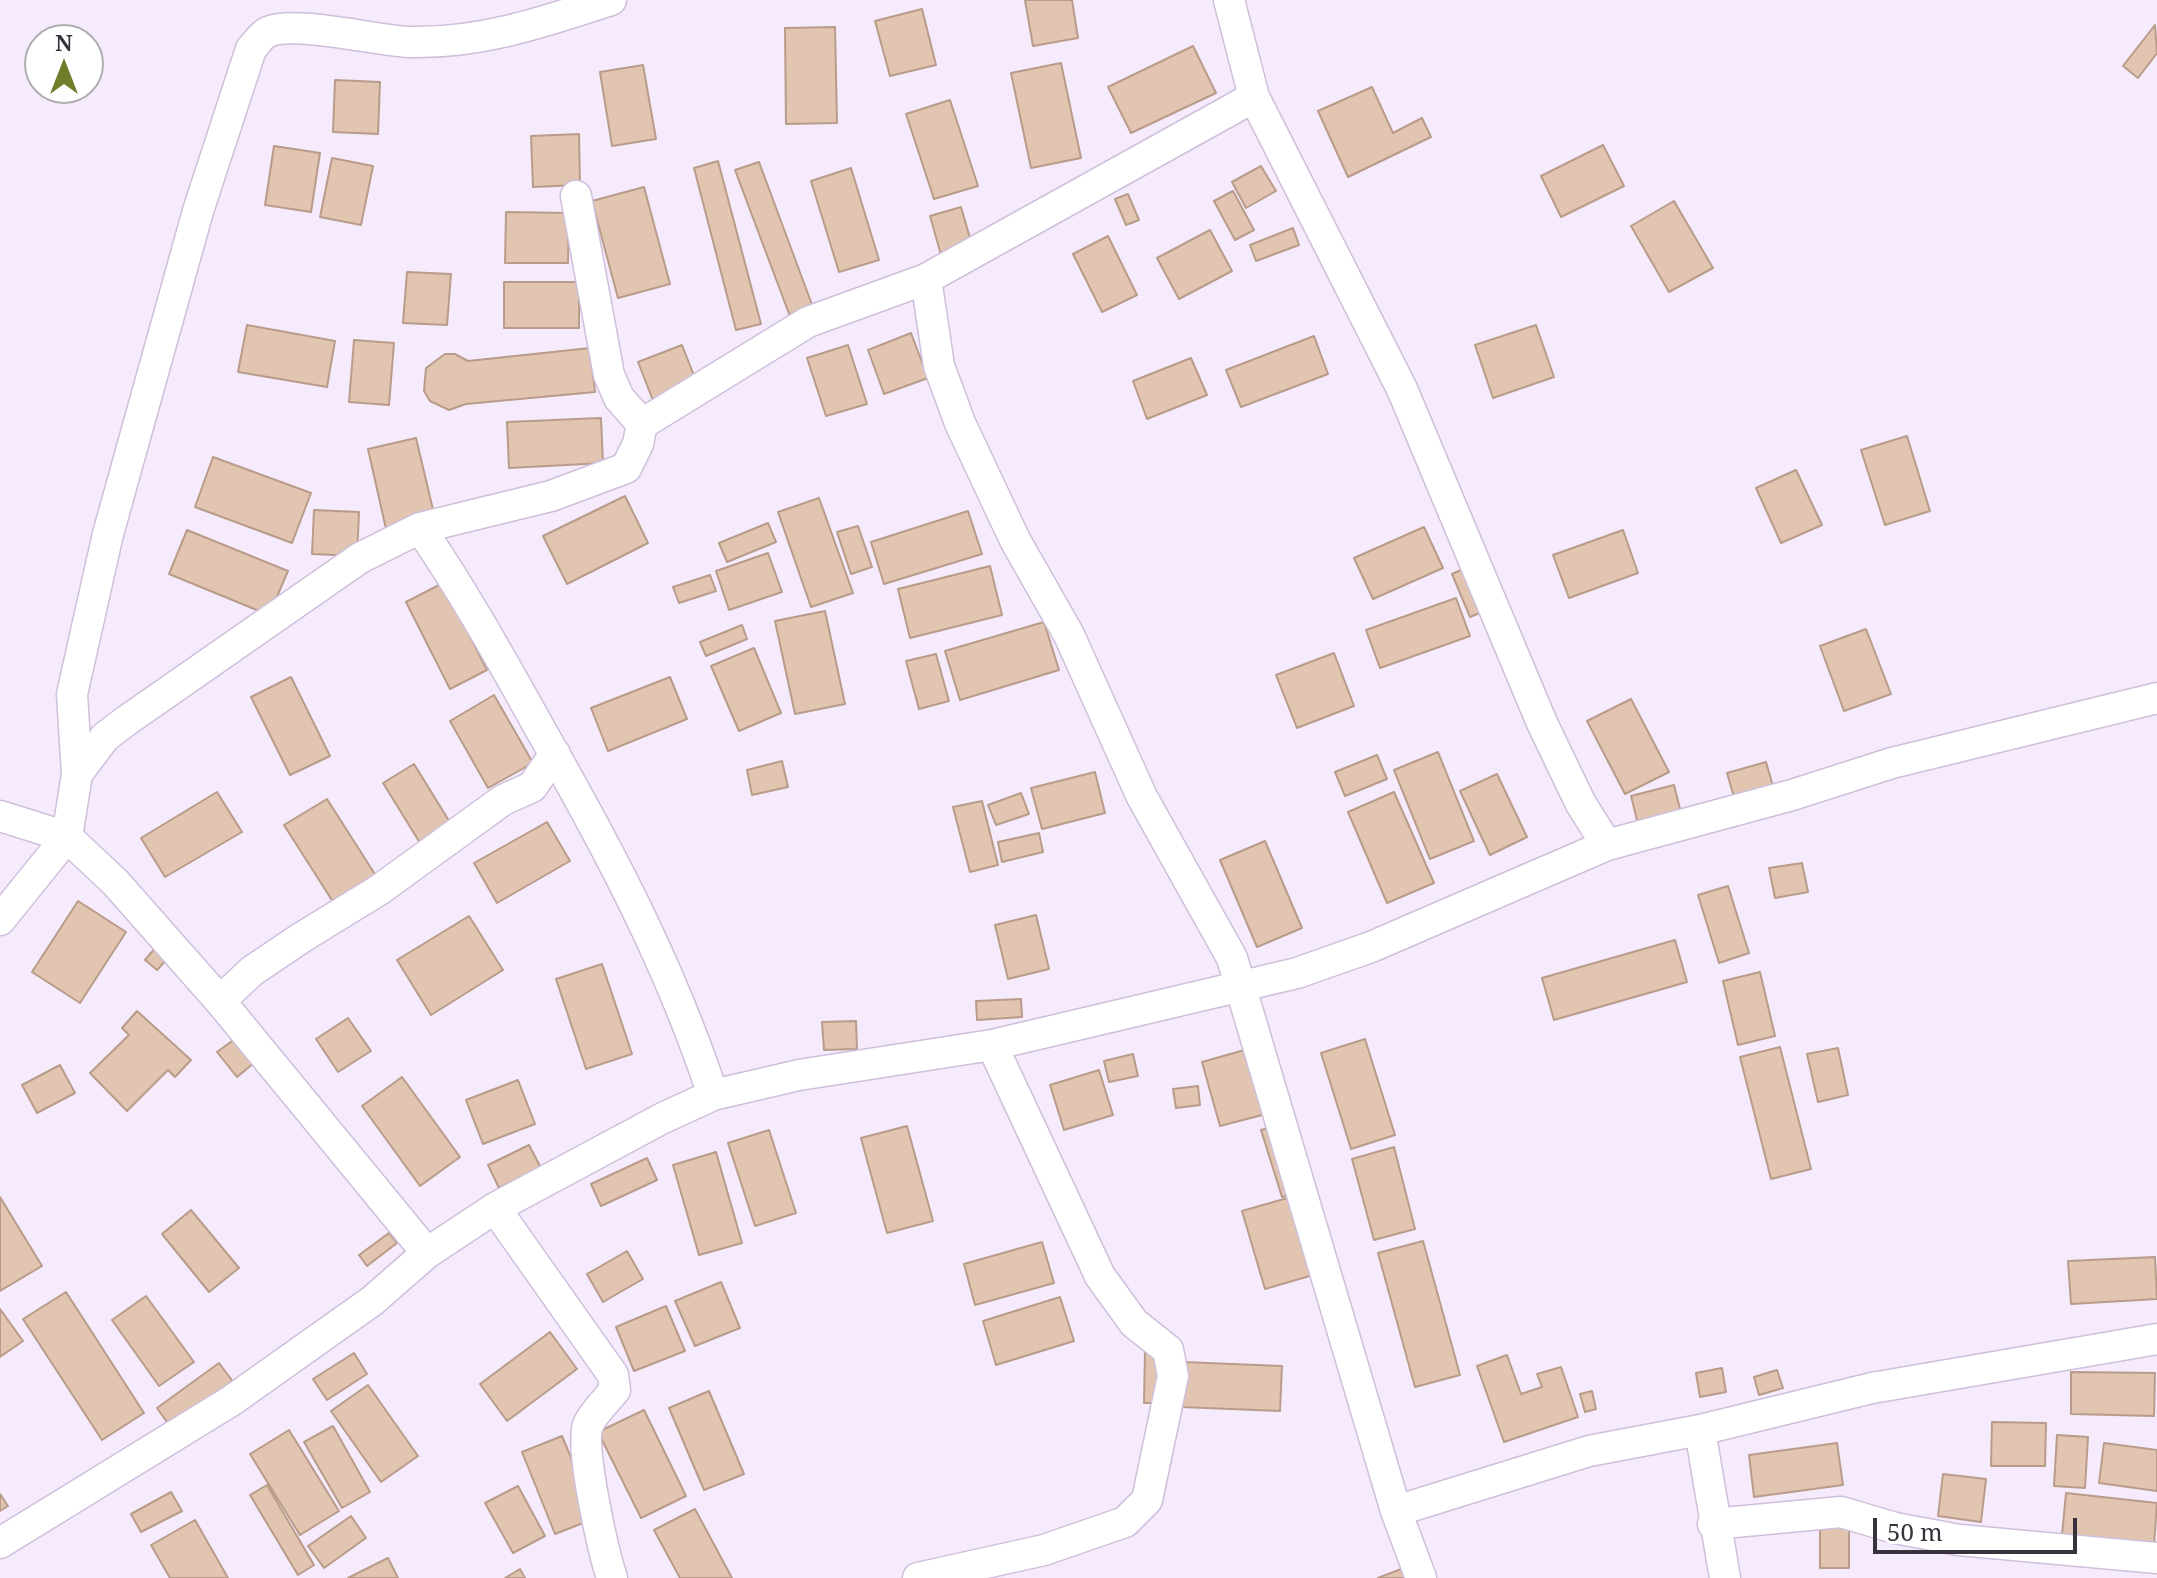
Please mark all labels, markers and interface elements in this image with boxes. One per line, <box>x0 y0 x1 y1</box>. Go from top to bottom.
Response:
north arrow <box>24 24 104 104</box>
text: N <box>55 27 73 57</box>
scale bar <box>1877 1502 2081 1552</box>
text: 50 m <box>1887 1515 1943 1548</box>

